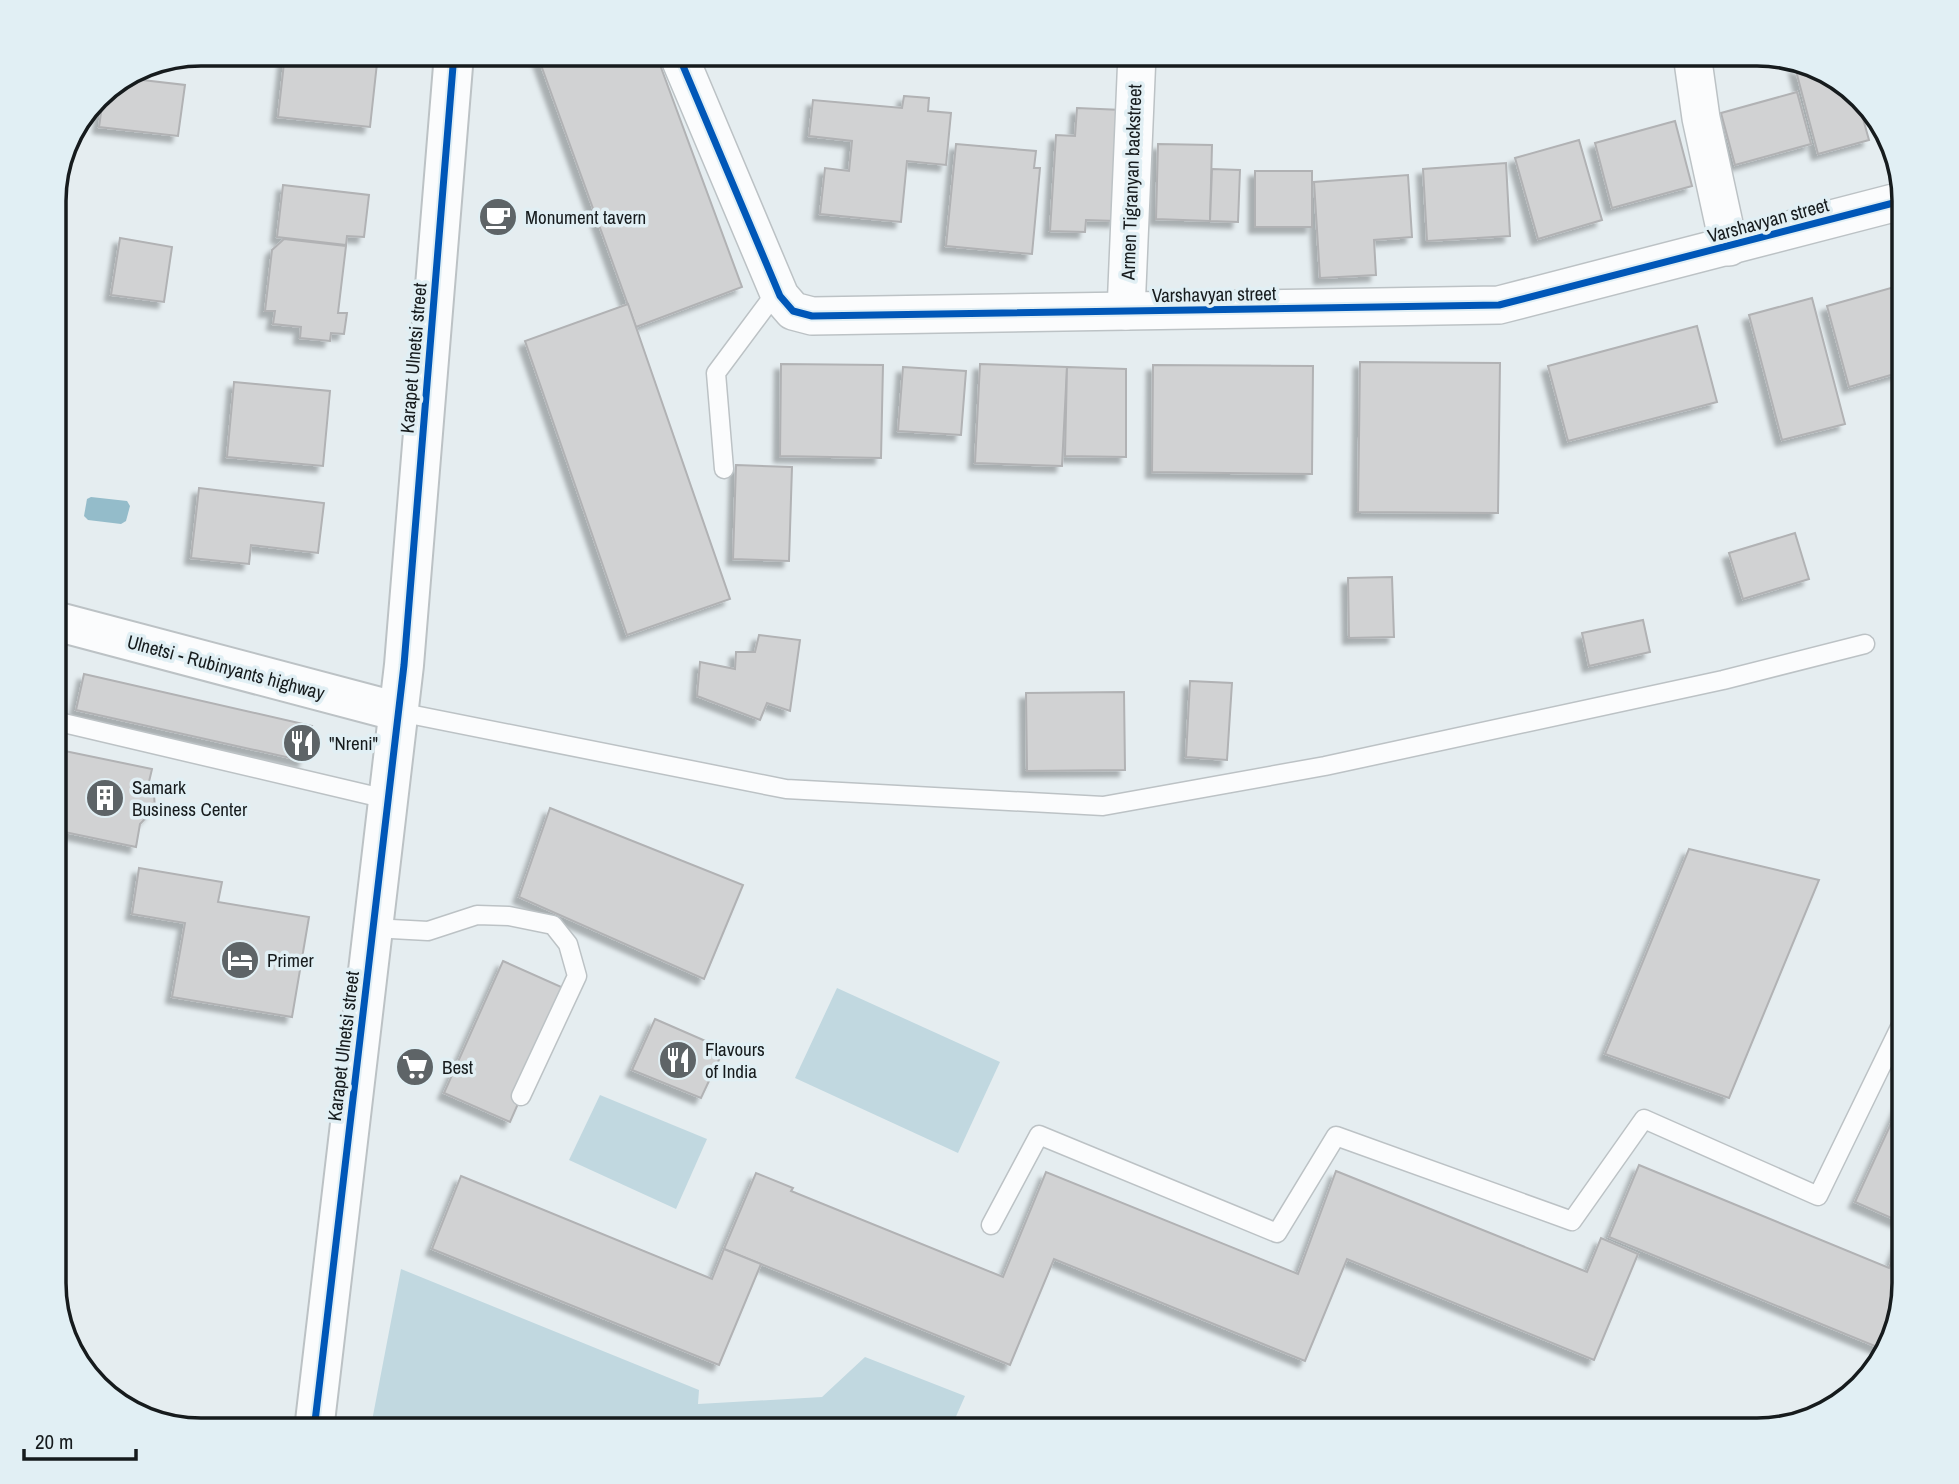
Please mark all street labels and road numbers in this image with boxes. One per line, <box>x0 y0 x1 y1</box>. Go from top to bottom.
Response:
street label: Armen Tigranyan backstreet <box>1115 83 1147 281</box>
street label: Varshavyan street <box>1705 191 1832 249</box>
street label: Varshavyan street <box>1152 280 1277 308</box>
street label: Karapet Ulnetsi street <box>393 281 433 434</box>
street label: Ulnetsi - Rubinyants highway <box>124 628 328 706</box>
street label: Karapet Ulnetsi street <box>321 969 365 1122</box>

